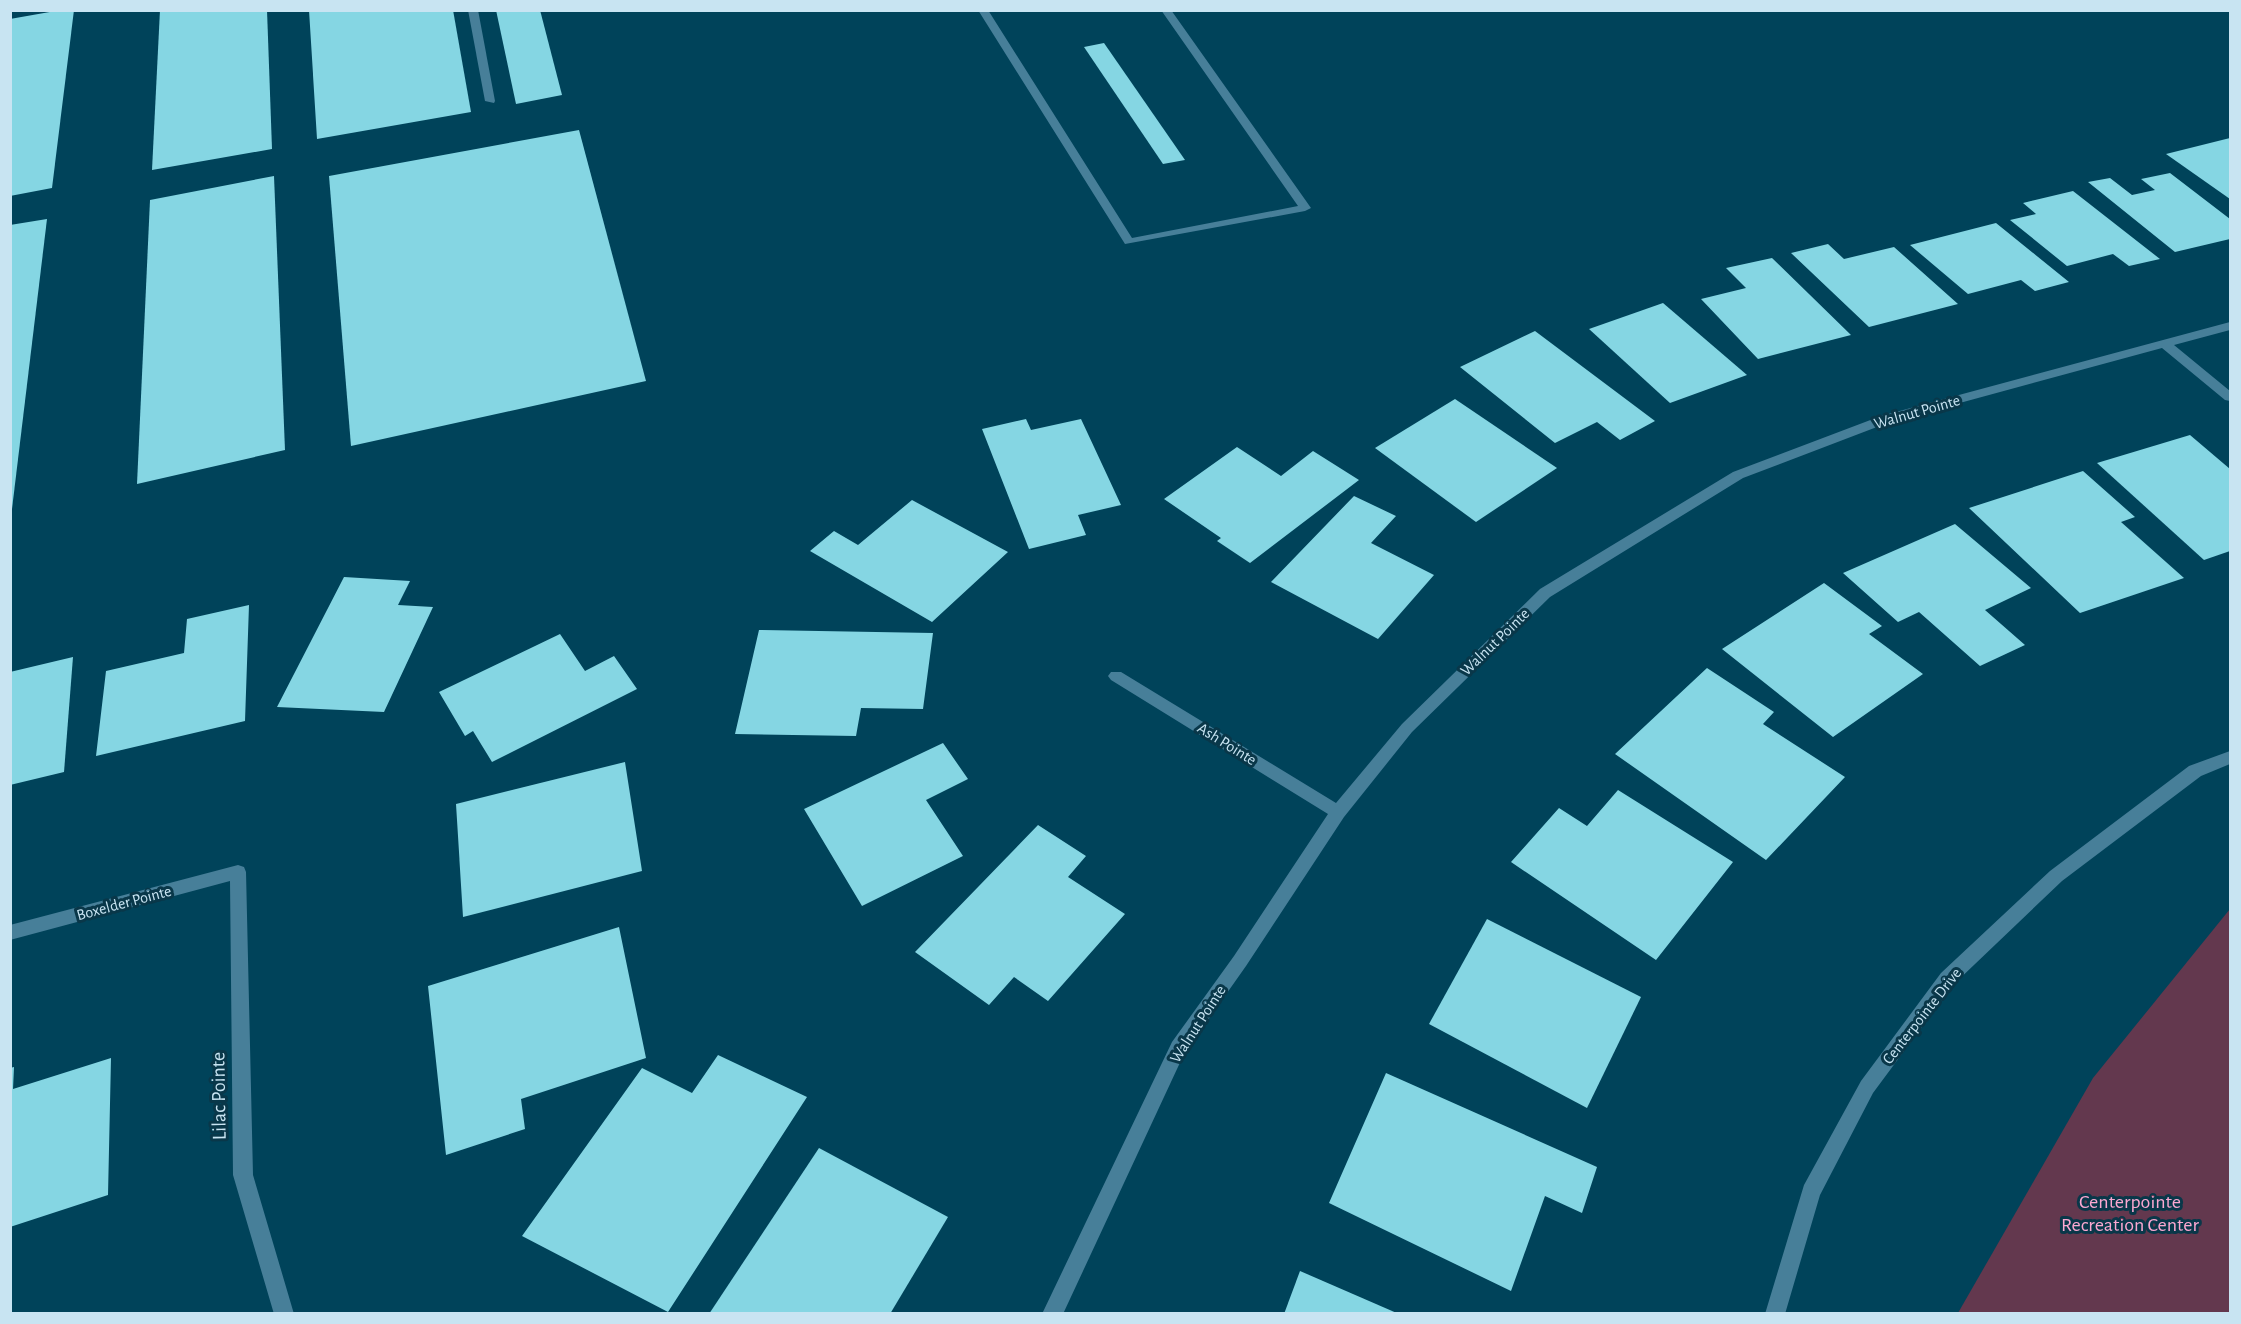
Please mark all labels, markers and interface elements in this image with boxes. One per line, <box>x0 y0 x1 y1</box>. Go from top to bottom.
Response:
street label: Walnut Pointe <box>1872 392 1962 432</box>
street label: Walnut Pointe <box>1457 605 1533 679</box>
street label: Ash Pointe <box>1195 720 1259 768</box>
street label: Boxelder Pointe <box>75 883 173 923</box>
street label: Centerpointe Drive <box>1880 965 1964 1067</box>
street label: Walnut Pointe <box>1167 982 1229 1066</box>
street label: Lilac Pointe <box>208 1052 230 1140</box>
park label: Centerpointe Recreation Center <box>2061 1192 2199 1235</box>

